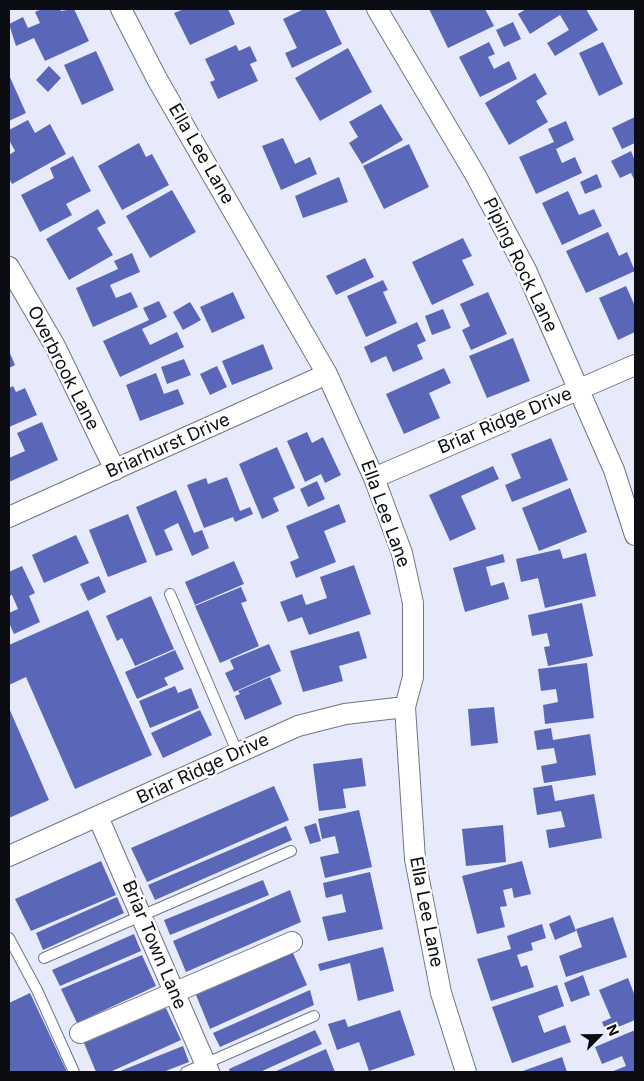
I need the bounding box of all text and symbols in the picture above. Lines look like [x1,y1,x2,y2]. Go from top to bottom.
street label: Ella Lee Lane [164,100,238,208]
street label: Piping Rock Lane [478,194,562,336]
street label: Overbrook Lane [22,302,104,434]
street label: Briar Ridge Drive [435,383,575,459]
street label: Briarhurst Drive [103,409,233,483]
street label: Ella Lee Lane [356,458,414,570]
street label: Briar Ridge Drive [133,729,273,809]
street label: Ella Lee Lane [405,855,447,969]
street label: Briar Town Lane [117,877,191,1013]
north arrow [574,1011,624,1061]
text: N [603,1022,623,1038]

